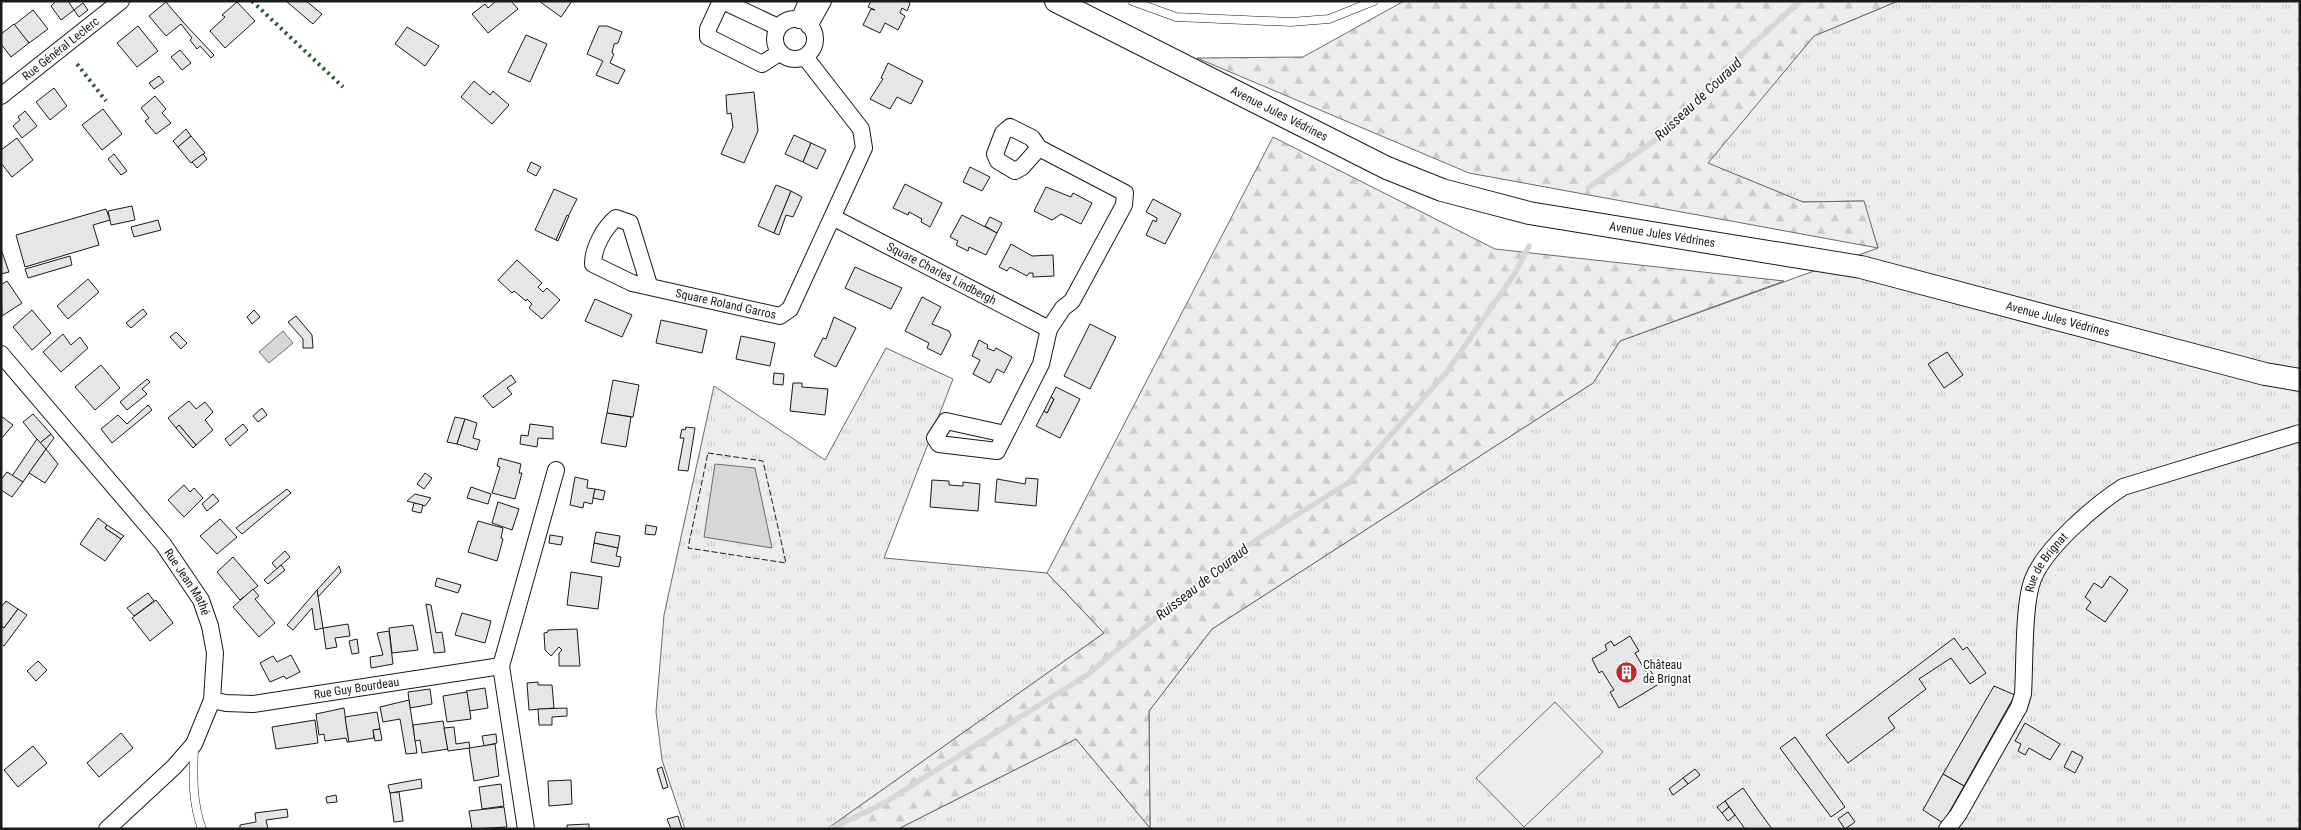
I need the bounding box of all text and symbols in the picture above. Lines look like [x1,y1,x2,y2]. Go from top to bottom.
street label: Rue Général Leclerc [19,14,102,83]
water label: Ruisseau de Couraud [1651,54,1745,143]
street label: Avenue Jules Védrines [1228,83,1330,144]
street label: Avenue Jules Védrines [1608,219,1716,250]
street label: Square Charles Lindbergh [884,239,999,308]
street label: Square Roland Garros [674,286,778,322]
street label: Avenue Jules Védrines [2004,299,2111,340]
street label: Rue de Brignat [2022,530,2071,594]
water label: Ruisseau de Couraud [1153,541,1252,623]
street label: Rue Jean Mathé [161,546,213,617]
place label: Château de Brignat [1643,658,1692,686]
building icon: Château de Brignat [1615,660,1639,684]
street label: Rue Guy Bourdeau [313,675,400,702]

